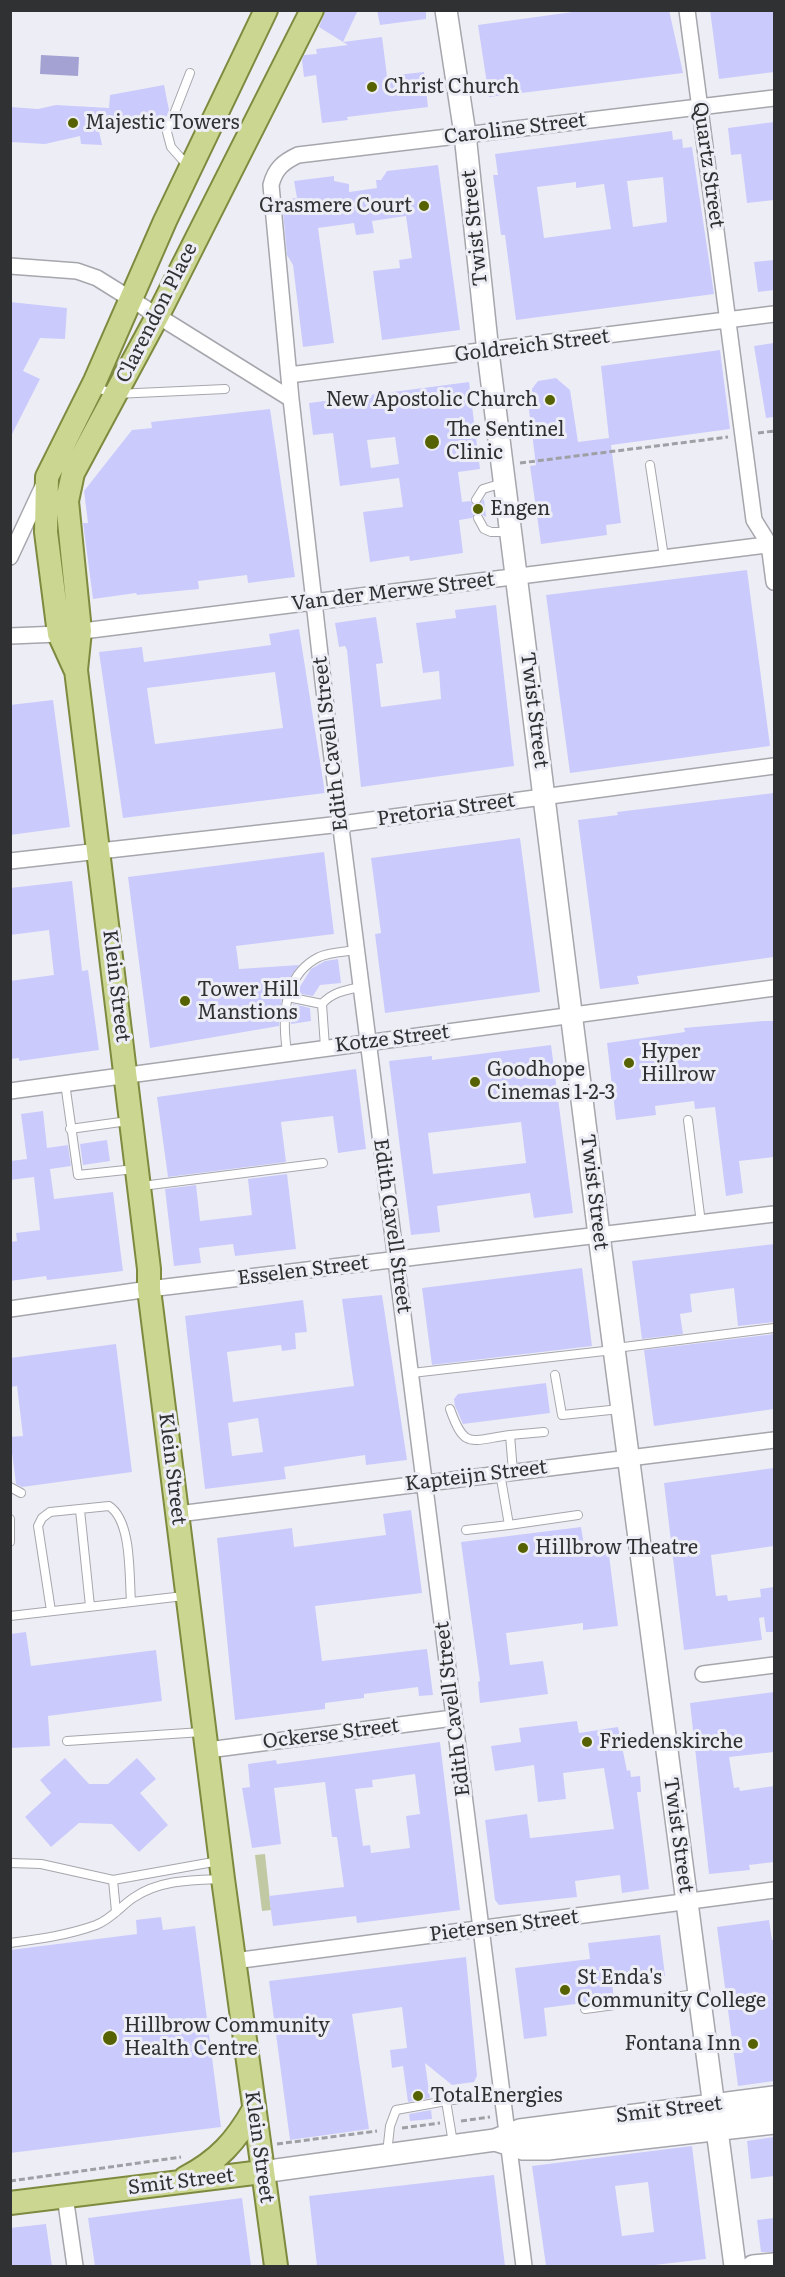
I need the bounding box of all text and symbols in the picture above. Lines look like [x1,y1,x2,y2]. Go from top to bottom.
place label: Christ Church [384,75,519,99]
marker: Christ Church [365,80,379,94]
street label: Quartz Street [687,100,729,230]
street label: Caroline Street [443,108,587,150]
place label: Majestic Towers [85,111,239,135]
marker: Majestic Towers [66,116,80,130]
street label: Twist Street [457,169,493,287]
place label: Grasmere Court [259,194,412,218]
marker: Grasmere Court [417,199,431,213]
street label: Clarendon Place [111,239,203,387]
street label: Goldreich Street [453,325,611,367]
place label: New Apostolic Church [326,388,538,412]
marker: New Apostolic Church [543,393,557,407]
place label: The Sentinel Clinic [446,418,564,465]
marker: The Sentinel Clinic [423,433,441,451]
place label: Engen [490,497,550,521]
marker: Engen [471,502,485,516]
street label: Van der Merwe Street [290,568,496,616]
street label: Twist Street [515,651,553,769]
street label: Edith Cavell Street [308,655,354,833]
street label: Pretoria Street [376,788,516,832]
street label: Klein Street [97,928,135,1044]
place label: Tower Hill Manstions [197,978,299,1025]
marker: Tower Hill Manstions [178,994,192,1008]
street label: Kotze Street [333,1020,451,1058]
place label: Hyper Hillrow [641,1040,716,1087]
marker: Hyper Hillrow [622,1056,636,1070]
place label: Goodhope Cinemas 1-2-3 [487,1058,615,1105]
marker: Goodhope Cinemas 1-2-3 [468,1075,482,1089]
street label: Twist Street [575,1133,613,1251]
street label: Edith Cavell Street [368,1137,416,1315]
street label: Esselen Street [236,1251,370,1291]
street label: Klein Street [153,1411,191,1527]
street label: Kapteijn Street [404,1455,548,1497]
place label: Hillbrow Theatre [535,1536,698,1560]
marker: Hillbrow Theatre [516,1541,530,1555]
street label: Edith Cavell Street [430,1620,476,1798]
street label: Ockerse Street [261,1714,401,1754]
place label: Friedenskirche [599,1730,743,1754]
marker: Friedenskirche [580,1735,594,1749]
street label: Twist Street [658,1776,698,1894]
street label: Pietersen Street [428,1905,580,1947]
place label: St Enda's Community College [577,1966,766,2013]
marker: St Enda's Community College [558,1983,572,1997]
place label: Hillbrow Community Health Centre [124,2014,330,2061]
marker: Hillbrow Community Health Centre [101,2029,119,2047]
place label: Fontana Inn [624,2032,741,2056]
marker: Fontana Inn [746,2037,760,2051]
place label: TotalEnergies [430,2084,563,2108]
street label: Klein Street [239,2089,279,2205]
marker: TotalEnergies [411,2089,425,2103]
street label: Smit Street [615,2092,723,2128]
street label: Smit Street [127,2164,235,2200]

